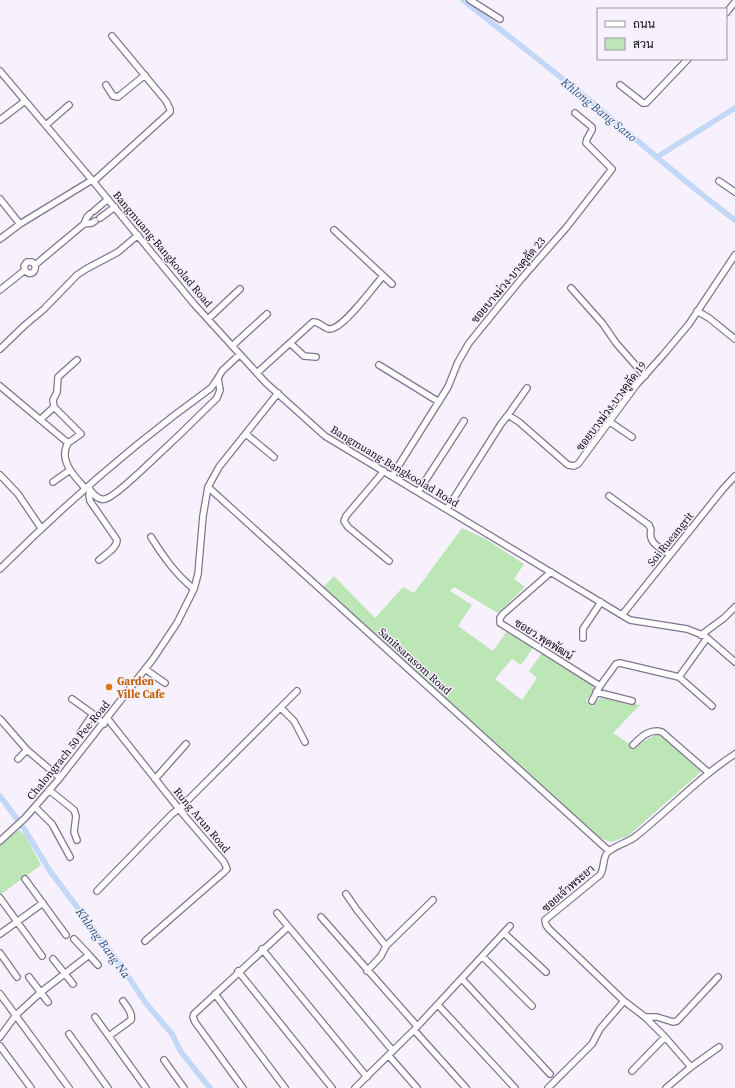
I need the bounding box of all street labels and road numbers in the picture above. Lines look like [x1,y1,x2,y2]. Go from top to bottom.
street label: Bangmuang-Bangkoolad Road [109,188,216,311]
street label: ซอยบางม่วง-บางคูลัด 23 [468,234,549,327]
street label: ซอยบางม่วง-บางคูลัด 19 [573,359,650,454]
street label: Bangmuang-Bangkoolad Road [328,422,462,511]
street label: Soi Rueangrit [644,509,697,570]
street label: ซอยว.พุดพัฒน์ [511,614,577,664]
street label: Sanitsarasom Road [375,625,455,699]
street label: Chalongrach 50 Pee Road [24,697,114,803]
street label: Rung Arun Road [170,785,234,857]
street label: ซอยเจ้าพระยา [539,861,598,915]

